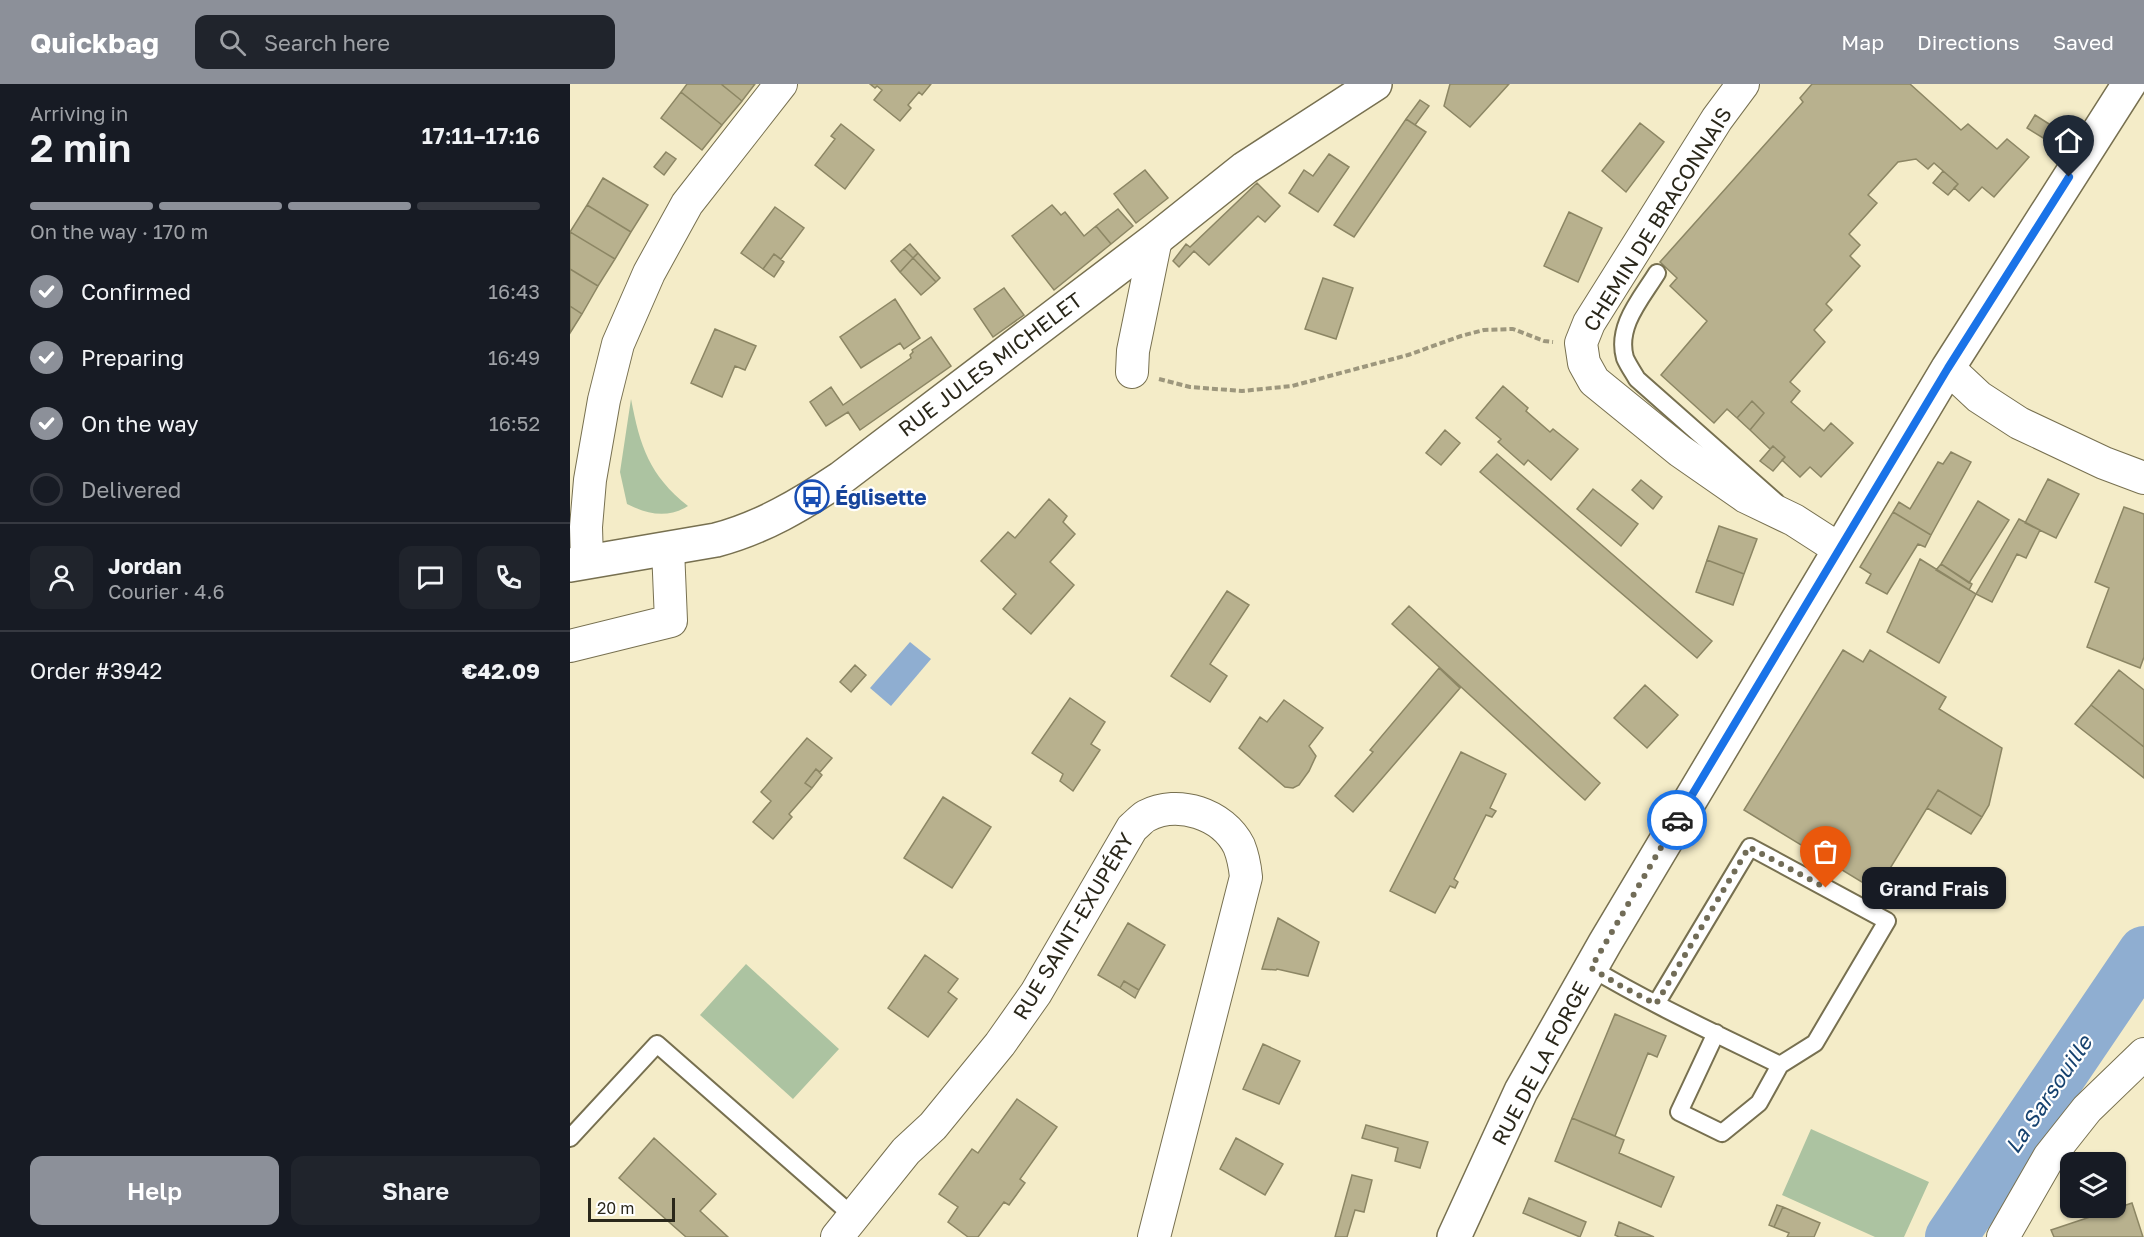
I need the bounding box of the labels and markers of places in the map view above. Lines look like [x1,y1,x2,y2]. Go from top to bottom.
pin [2043,115,2094,177]
bus stop icon: Églisette [794,479,830,515]
place label: Églisette [835,484,927,510]
pin [1800,826,1851,888]
callout: Grand Frais [1862,867,2006,909]

